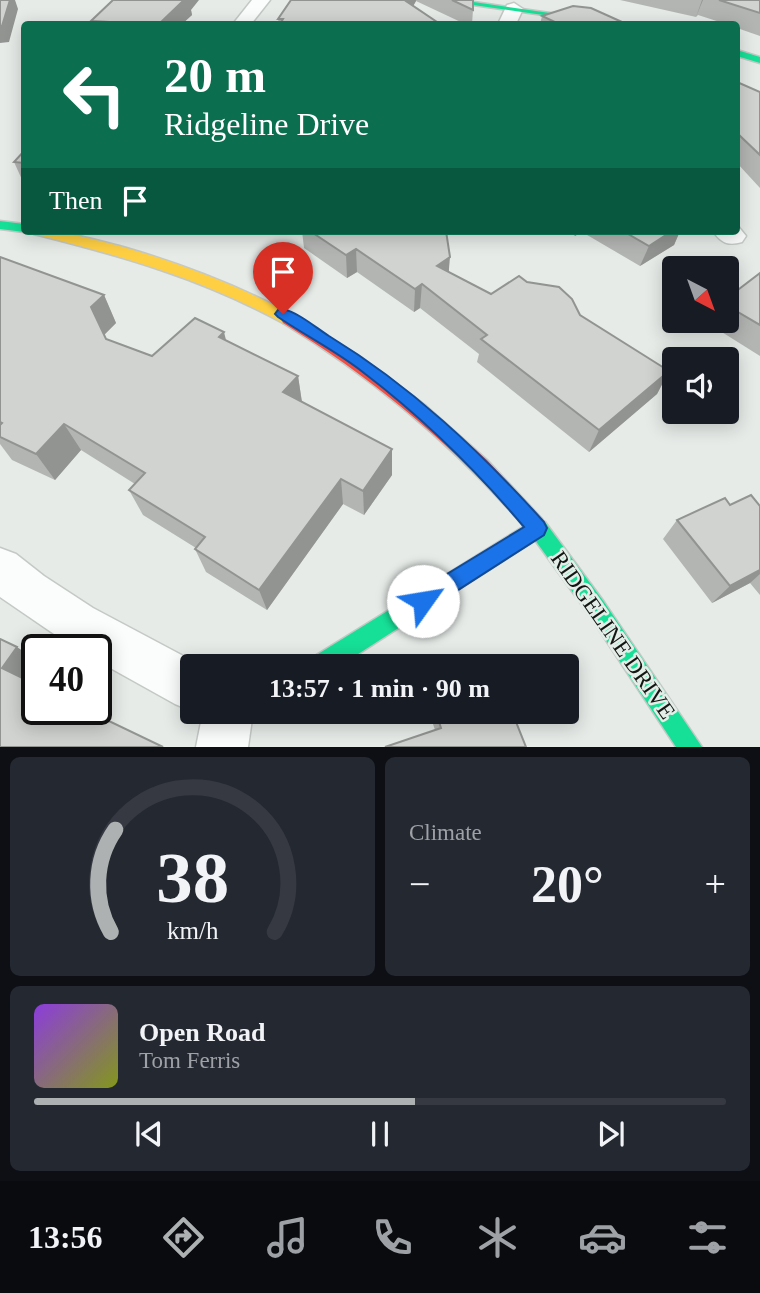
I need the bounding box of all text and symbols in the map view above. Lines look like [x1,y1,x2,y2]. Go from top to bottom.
text: 20 m [164,48,266,103]
icon: left [49,49,140,140]
text: Ridgeline Drive [164,106,369,142]
icon: arrive [116,182,154,220]
text: Then [49,186,102,215]
pin [253,242,313,314]
icon: arrive [264,253,302,291]
north arrow [662,256,738,332]
map controls [662,256,739,424]
button: sound [662,347,739,424]
street label: RIDGELINE DRIVE [546,546,680,724]
position arrow [386,564,460,638]
speed limit sign: 40 [21,634,112,725]
text: 13:57 · 1 min · 90 m [269,674,490,703]
text: Climate [409,820,482,845]
text: 38 [156,838,229,919]
text: 20° [531,856,604,913]
text: − [409,863,430,905]
text: + [705,863,726,905]
text: km/h [167,917,219,944]
text: Open Road [139,1018,265,1047]
text: Tom Ferris [139,1048,240,1073]
icon: previous [130,1115,168,1153]
icon: pause [361,1115,399,1153]
icon: next [592,1115,630,1153]
icon: directions [159,1213,208,1262]
icon: music [263,1213,312,1262]
icon: phone [368,1213,417,1262]
icon: climate [473,1213,522,1262]
icon: car [578,1213,627,1262]
icon: filters [683,1213,732,1262]
text: 13:56 [28,1219,103,1255]

